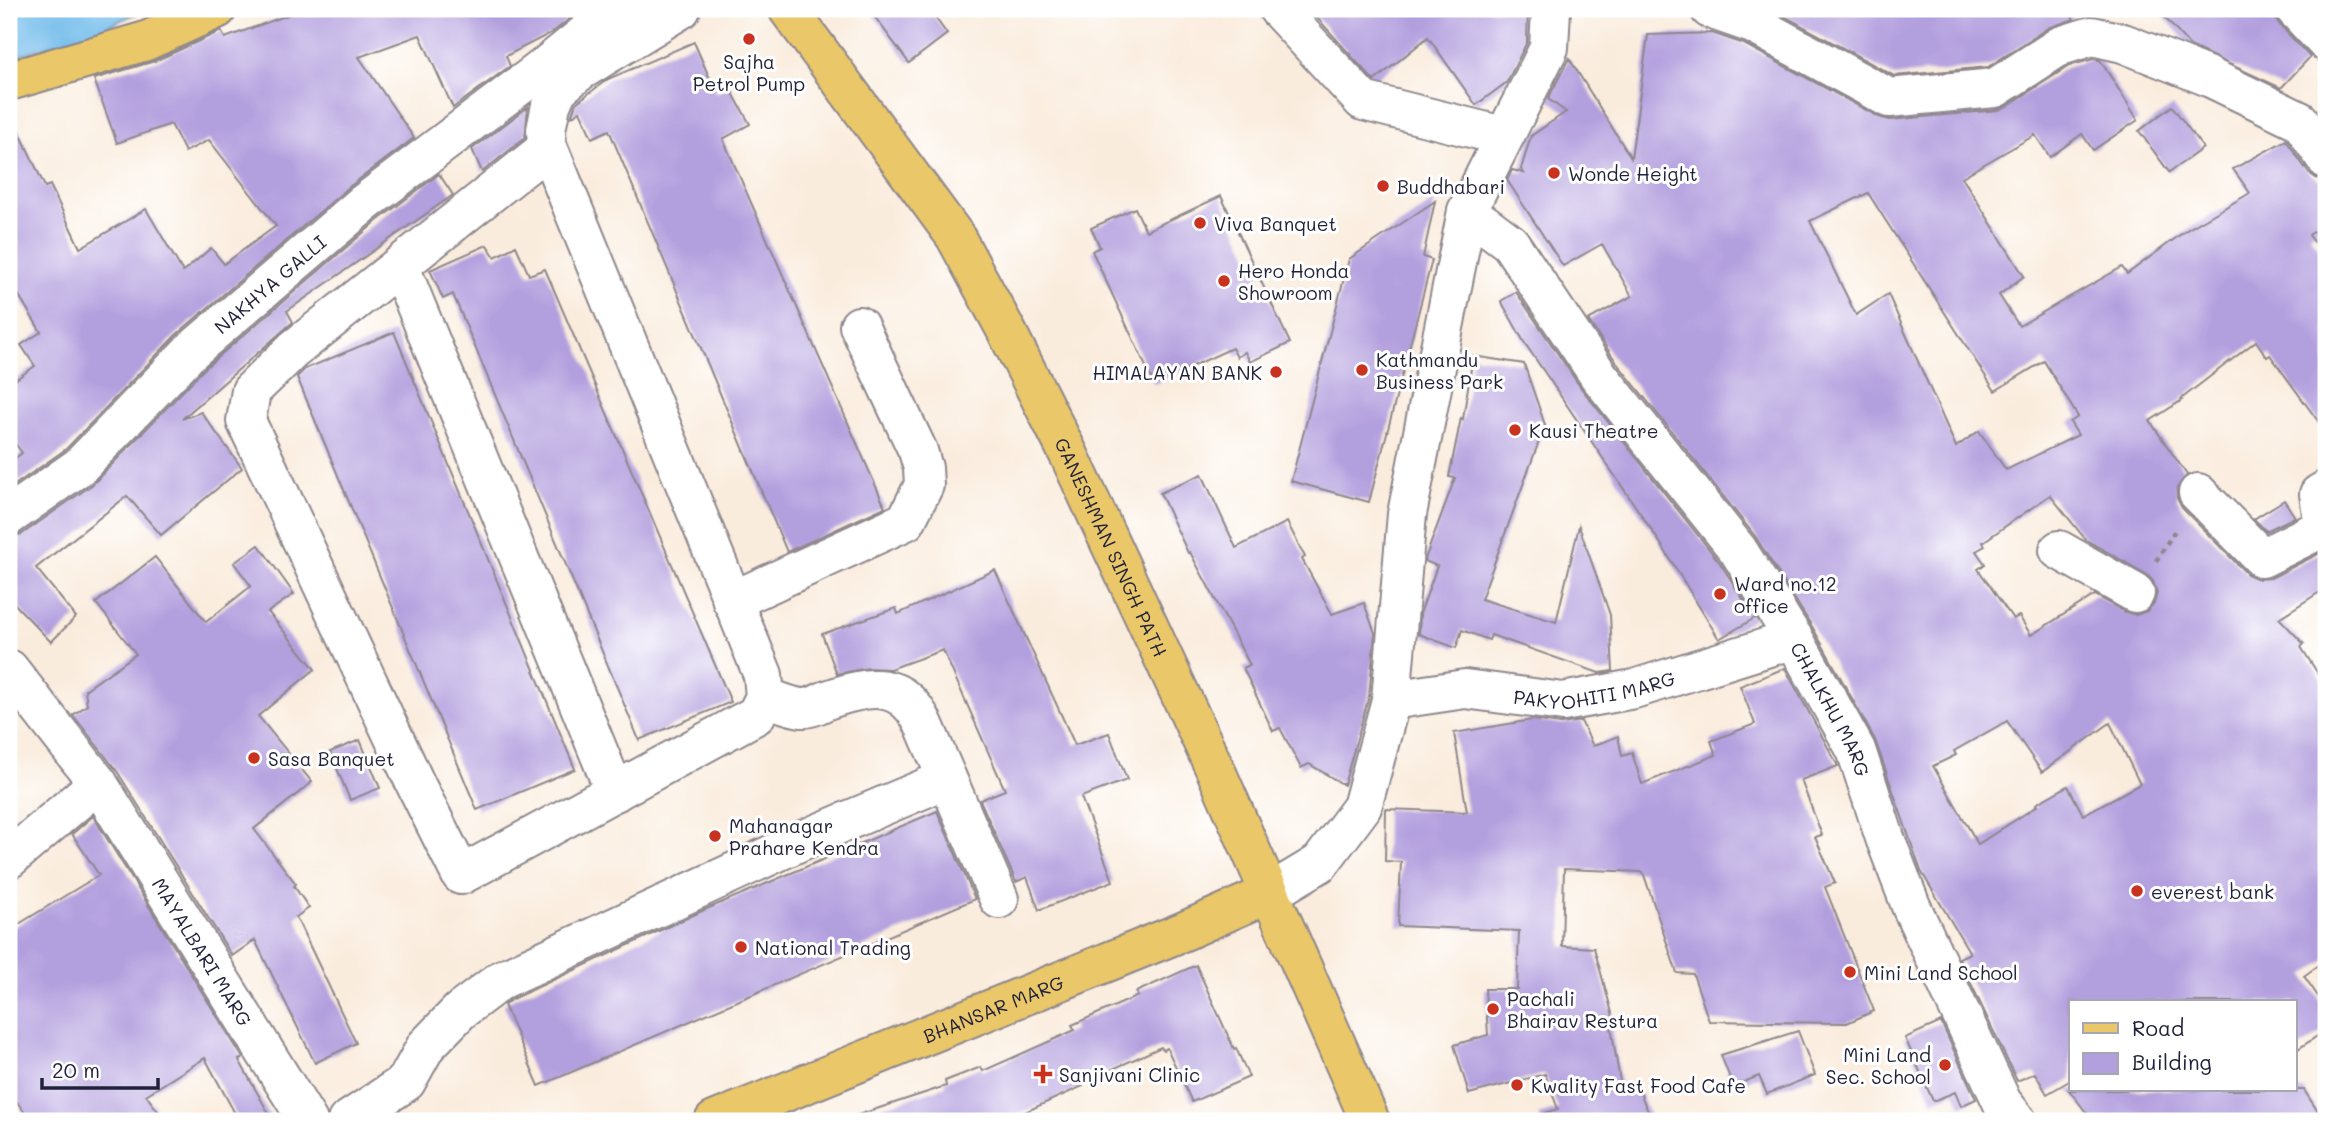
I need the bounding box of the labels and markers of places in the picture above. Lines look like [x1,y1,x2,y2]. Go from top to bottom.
marker: Sajha Petrol Pump [741,31,757,47]
place label: Sajha Petrol Pump [693,49,805,96]
place label: Wonde Height [1568,161,1698,186]
marker: Wonde Height [1546,165,1562,181]
place label: Buddhabari [1397,174,1505,199]
marker: Buddhabari [1375,178,1391,194]
place label: Viva Banquet [1214,211,1337,236]
marker: Viva Banquet [1192,215,1208,231]
place label: Hero Honda Showroom [1238,258,1349,305]
marker: Hero Honda Showroom [1216,273,1232,289]
place label: Kathmandu Business Park [1376,347,1503,394]
place label: HIMALAYAN BANK [1093,360,1262,385]
marker: Kathmandu Business Park [1354,362,1370,378]
marker: HIMALAYAN BANK [1268,364,1284,380]
place label: Kausi Theatre [1529,418,1658,443]
marker: Kausi Theatre [1507,422,1523,438]
place label: Ward no.12 office [1734,571,1837,618]
marker: Ward no.12 office [1712,586,1728,602]
place label: Sasa Banquet [268,746,395,771]
marker: Sasa Banquet [246,750,262,766]
place label: Mahanagar Prahare Kendra [729,813,879,860]
marker: Mahanagar Prahare Kendra [707,828,723,844]
place label: everest bank [2151,879,2274,904]
marker: everest bank [2129,883,2145,899]
place label: National Trading [755,935,911,960]
marker: National Trading [733,939,749,955]
place label: Mini Land School [1864,960,2018,985]
marker: Mini Land School [1842,964,1858,980]
place label: Pachali Bhairav Restura [1507,986,1658,1033]
marker: Pachali Bhairav Restura [1485,1001,1501,1017]
place label: Mini Land Sec. School [1826,1042,1931,1089]
marker: Mini Land Sec. School [1937,1057,1953,1073]
place label: Sanjivani Clinic [1059,1062,1200,1087]
marker: Sanjivani Clinic [1033,1064,1053,1084]
place label: Kwality Fast Food Cafe [1531,1073,1746,1098]
marker: Kwality Fast Food Cafe [1509,1077,1525,1093]

